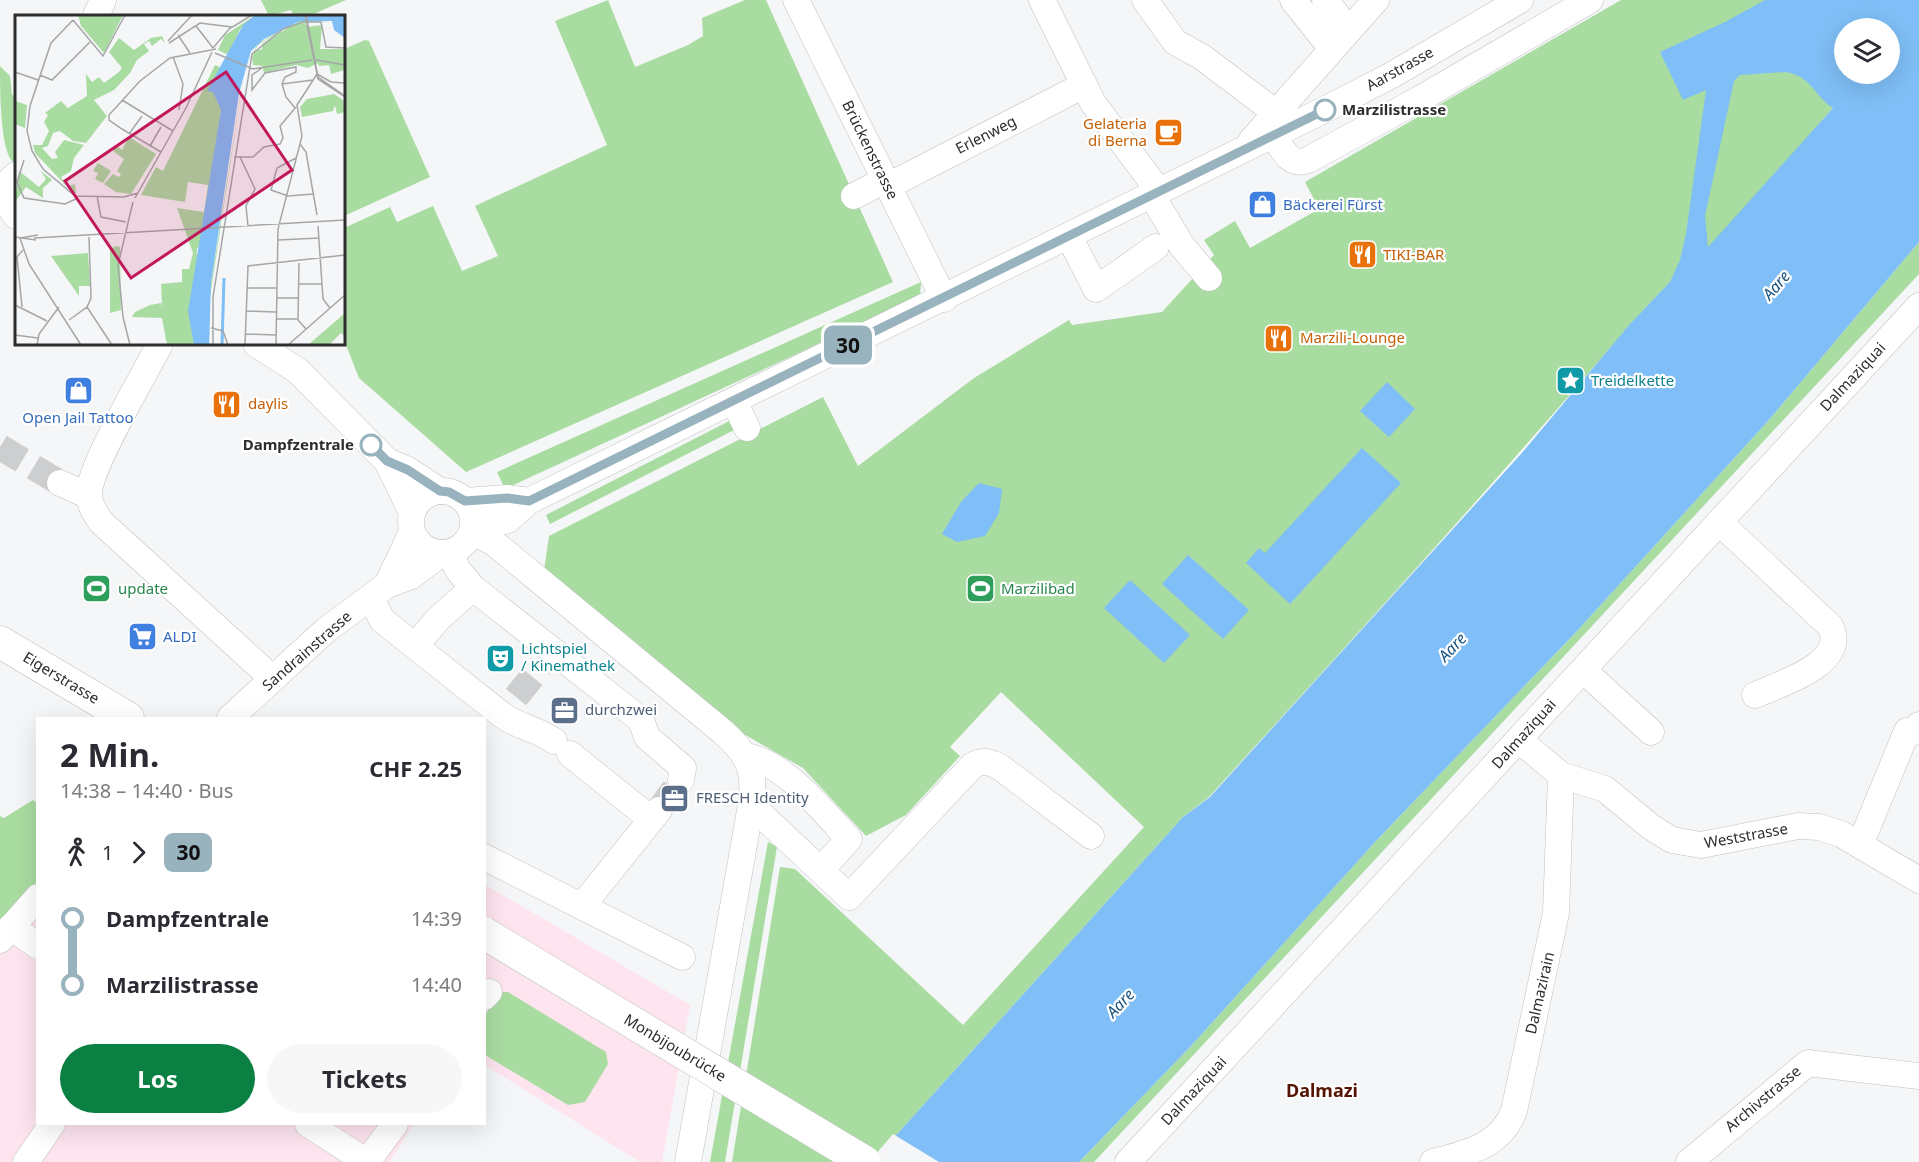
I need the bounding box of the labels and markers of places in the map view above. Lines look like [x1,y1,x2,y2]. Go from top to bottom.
marker: Marzilistrasse [1314,99,1336,121]
place label: Marzilistrasse [1342,99,1446,119]
place label: Gelateria di Berna [1083,113,1147,150]
cafe icon: Gelateria di Berna [1152,117,1184,149]
shop icon: Bäckerei Fürst [1246,189,1278,221]
place label: Bäckerei Fürst [1283,194,1383,214]
restaurant icon: TIKI-BAR [1346,239,1378,271]
place label: TIKI-BAR [1383,244,1445,264]
restaurant icon: Marzili-Lounge [1263,322,1295,354]
place label: Marzili-Lounge [1300,327,1405,347]
place icon: Treidelkette [1554,365,1586,397]
place label: Treidelkette [1591,370,1674,390]
shop icon: Open Jail Tattoo [62,375,94,407]
restaurant icon: daylis [211,388,243,420]
place label: daylis [248,393,288,413]
place label: Open Jail Tattoo [22,407,134,427]
place label: Dampfzentrale [243,434,354,454]
marker: Dampfzentrale [360,434,382,456]
sports icon: update [81,573,113,605]
sports icon: Marzilibad [964,573,996,605]
place label: update [118,578,168,598]
place label: Marzilibad [1001,578,1075,598]
supermarket icon: ALDI [126,621,158,653]
place label: ALDI [163,626,196,646]
place label: Lichtspiel / Kinemathek [521,638,615,675]
theatre icon: Lichtspiel / Kinemathek [484,642,516,674]
office icon: durchzwei [548,694,580,726]
place label: durchzwei [585,699,657,719]
office icon: FRESCH Identity [659,782,691,814]
place label: FRESCH Identity [696,787,809,807]

